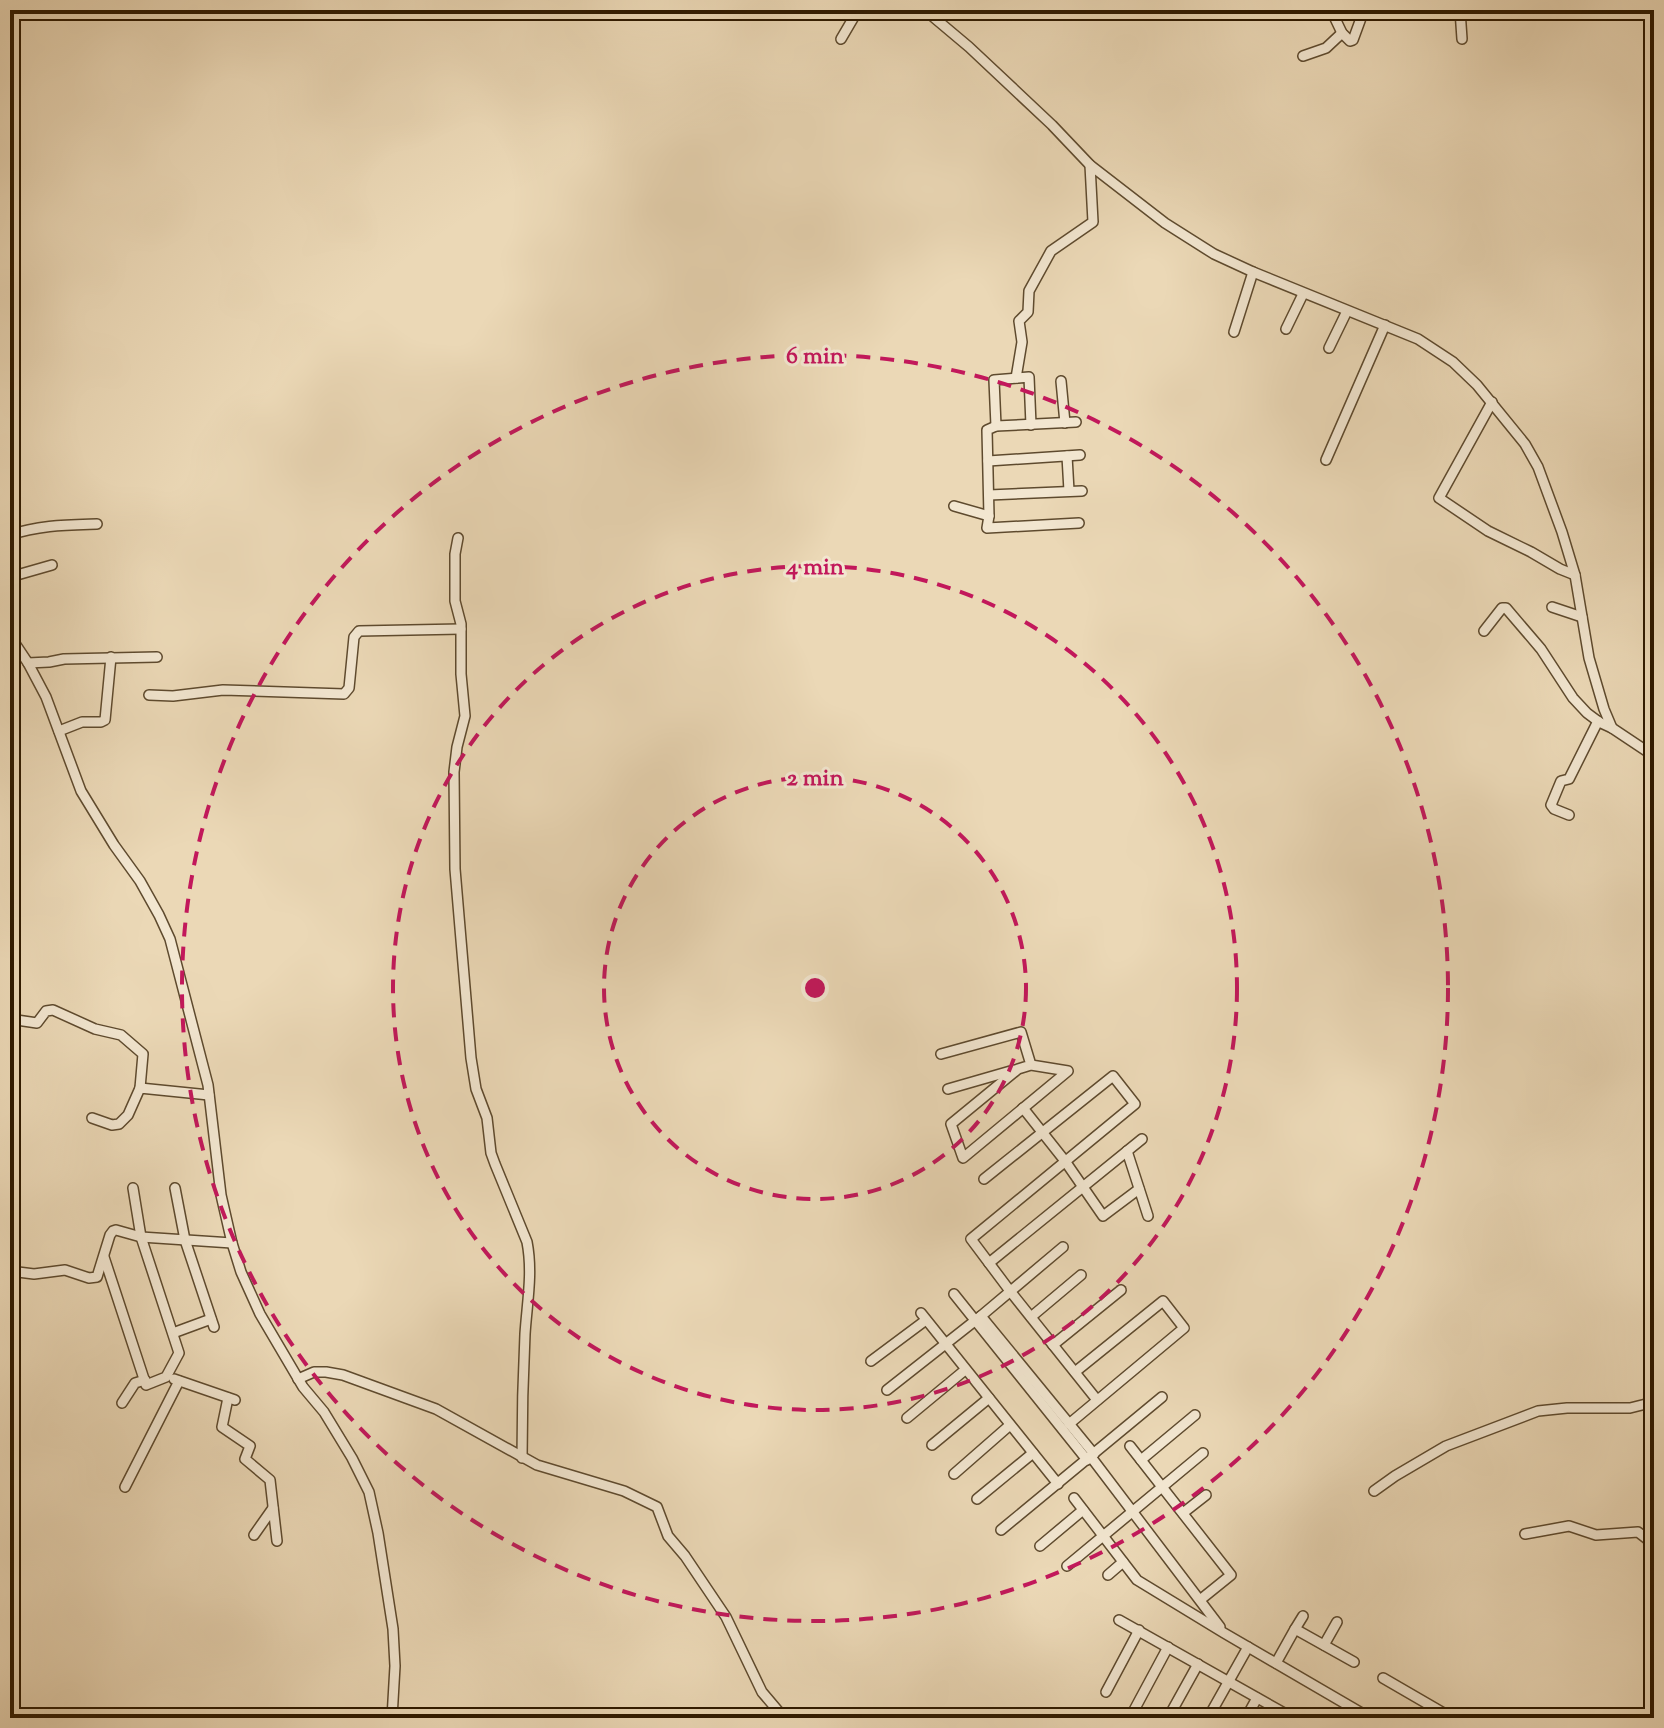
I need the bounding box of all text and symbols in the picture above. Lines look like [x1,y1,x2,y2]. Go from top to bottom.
text: 6 min [786,340,845,374]
text: 4 min [785,551,845,585]
text: 2 min [786,762,844,796]
centre of rings [801,974,829,1002]

